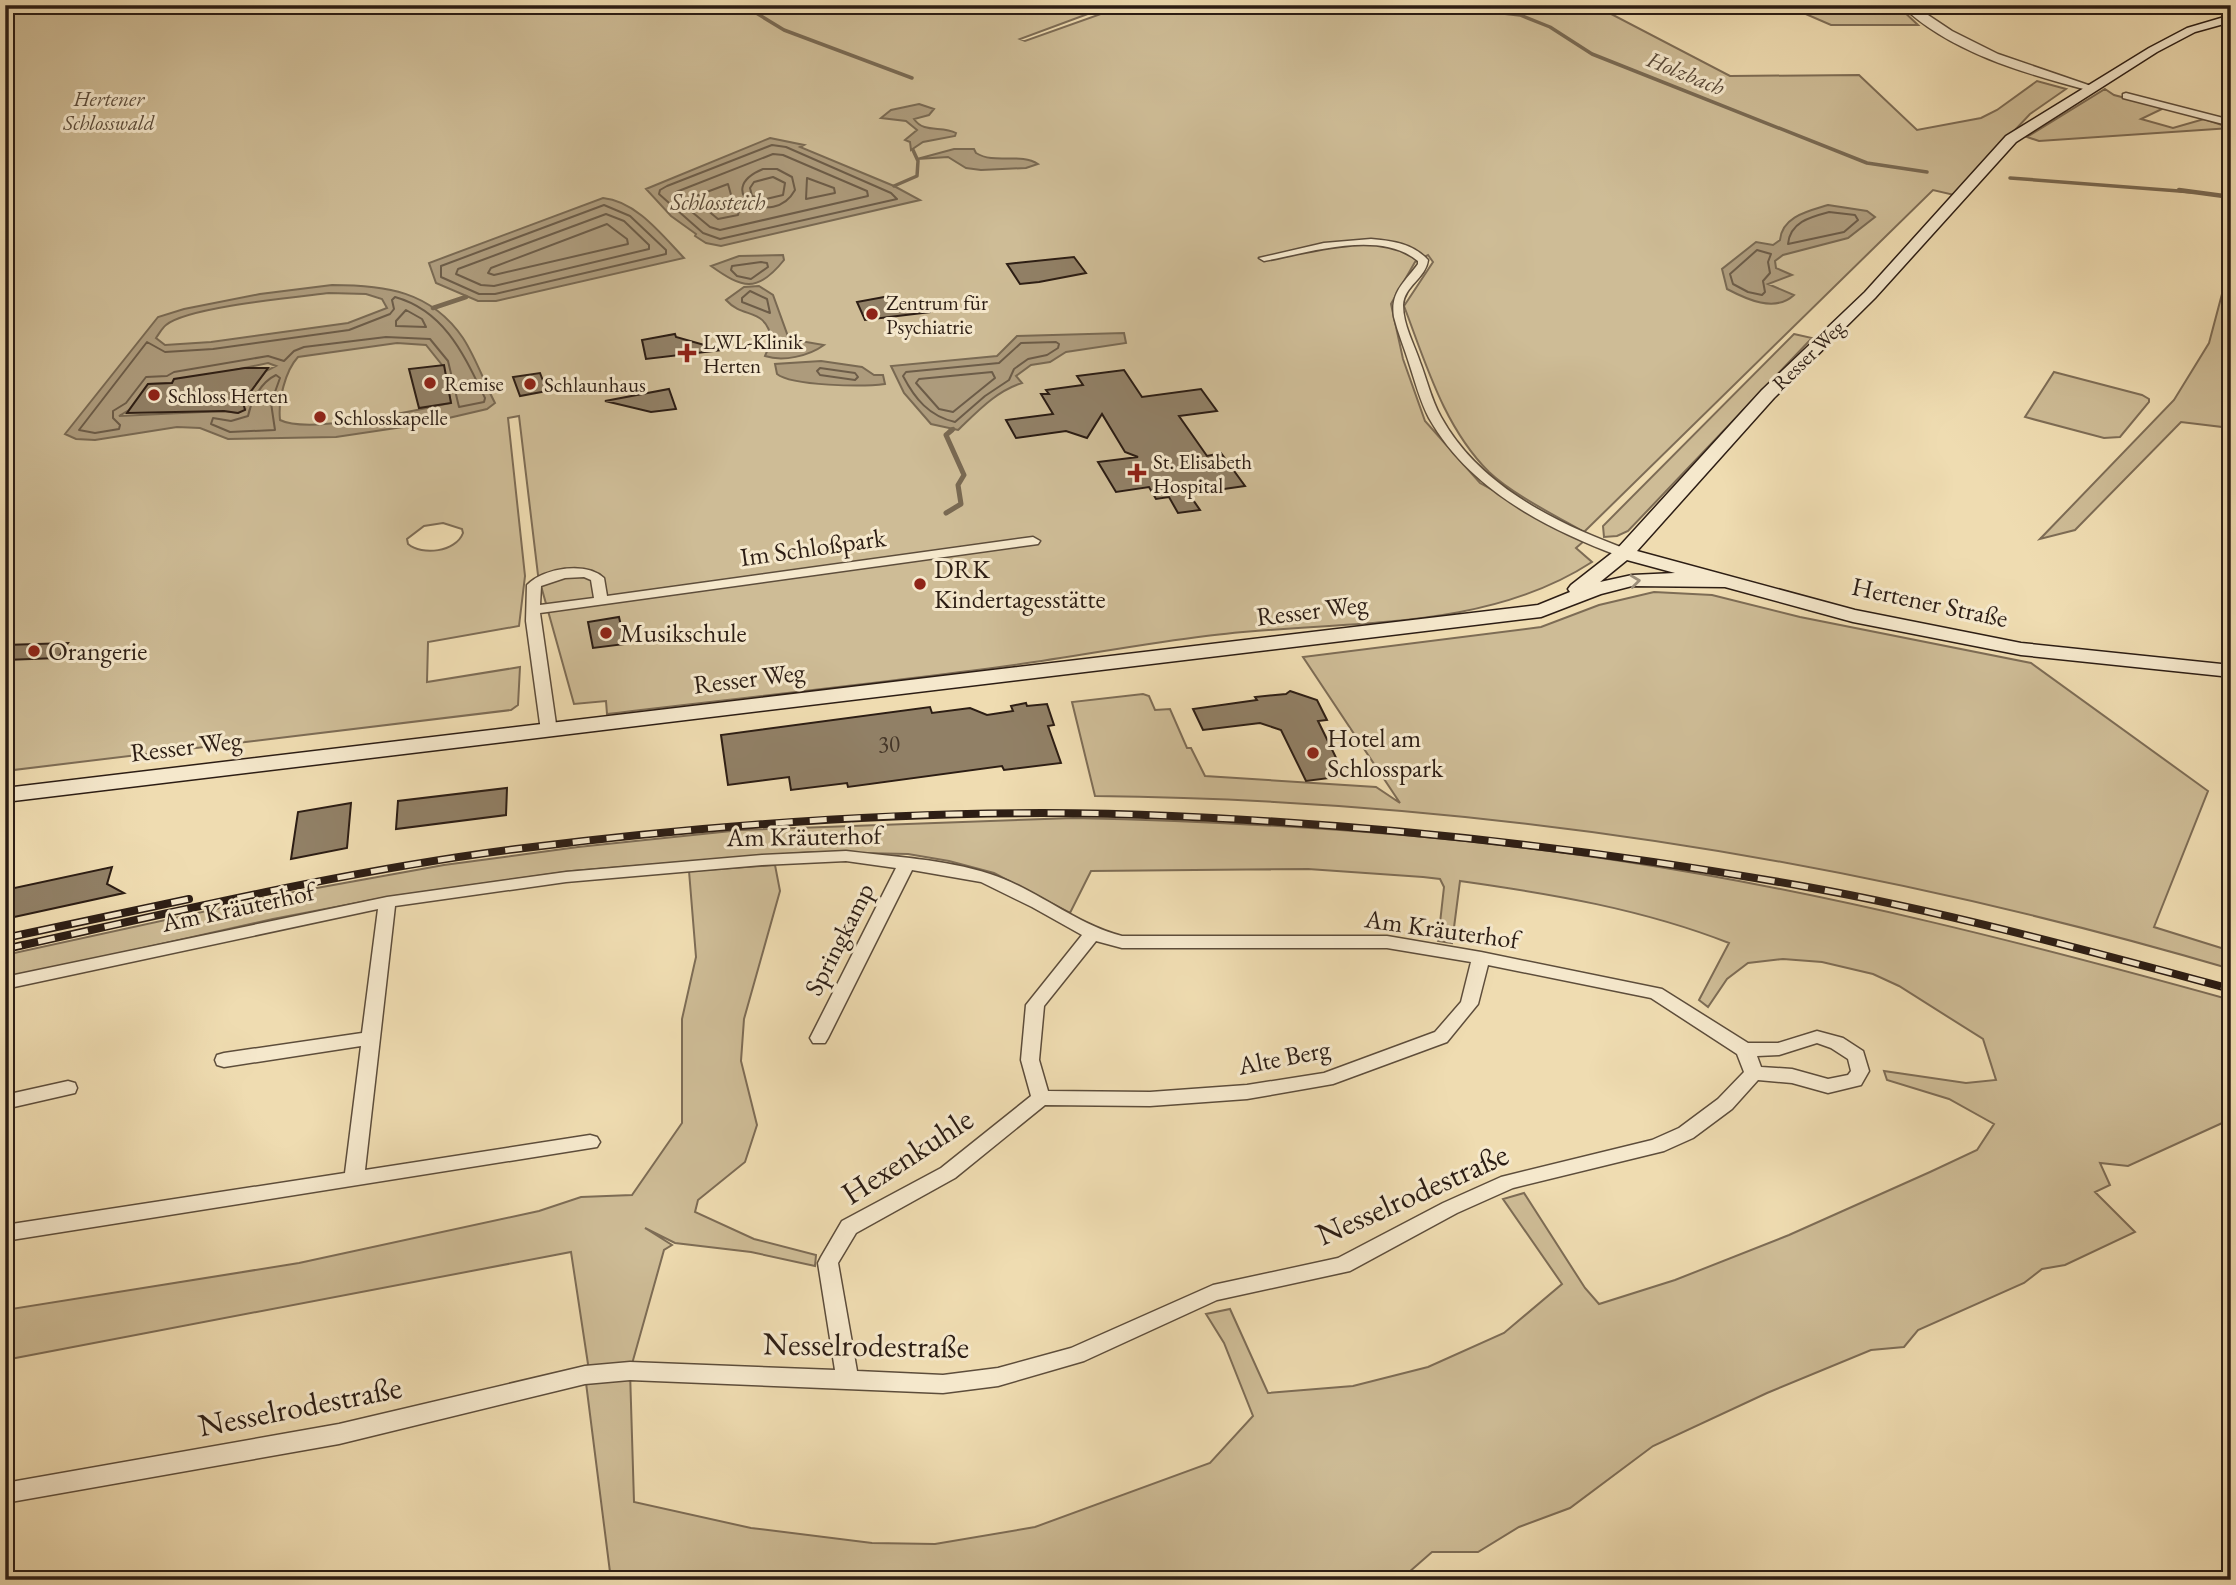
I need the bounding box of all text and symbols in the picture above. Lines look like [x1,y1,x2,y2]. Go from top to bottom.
water label: Holzbach [1642,44,1729,102]
park label: Hertener Schlosswald [62,85,155,136]
water label: Schlossteich [669,187,766,217]
place label: Zentrum für Psychiatrie [886,289,988,340]
marker: Zentrum für Psychiatrie [864,306,880,322]
street label: Resser Weg [1766,313,1851,396]
place label: LWL-Klinik Herten [703,328,804,379]
marker: LWL-Klinik Herten [677,343,697,363]
place label: Remise [444,370,504,397]
place label: Schlaunhaus [544,371,646,398]
marker: Remise [422,375,438,391]
marker: Schlaunhaus [522,376,538,392]
place label: Schloss Herten [168,382,288,409]
marker: Schloss Herten [146,387,162,403]
place label: Schlosskapelle [334,404,448,431]
marker: Schlosskapelle [312,409,328,425]
place label: St. Elisabeth Hospital [1153,448,1252,499]
marker: St. Elisabeth Hospital [1127,463,1147,483]
street label: Im Schloßpark [738,520,889,574]
place label: DRK Kindertagesstätte [934,552,1106,616]
street label: Hertener Straße [1849,569,2011,635]
one-way arrow [1629,573,1641,588]
marker: DRK Kindertagesstätte [912,576,928,592]
street label: Resser Weg [1254,586,1370,634]
place label: Musikschule [620,616,747,650]
marker: Musikschule [598,625,614,641]
place label: Orangerie [48,634,147,668]
marker: Orangerie [26,643,42,659]
street label: Resser Weg [691,654,807,702]
place label: Hotel am Schlosspark [1327,721,1444,785]
street label: Resser Weg [128,722,244,770]
house number: 30 [878,729,900,759]
marker: Hotel am Schlosspark [1305,745,1321,761]
street label: Am Kräuterhof [725,818,885,854]
street label: Am Kräuterhof [157,874,320,940]
street label: Springkamp [796,877,882,1001]
street label: Am Kräuterhof [1362,901,1524,957]
street label: Alte Berg [1234,1031,1334,1083]
street label: Hexenkuhle [833,1098,981,1214]
street label: Nesselrodestraße [1309,1133,1515,1255]
street label: Nesselrodestraße [762,1322,970,1368]
street label: Nesselrodestraße [195,1366,405,1446]

